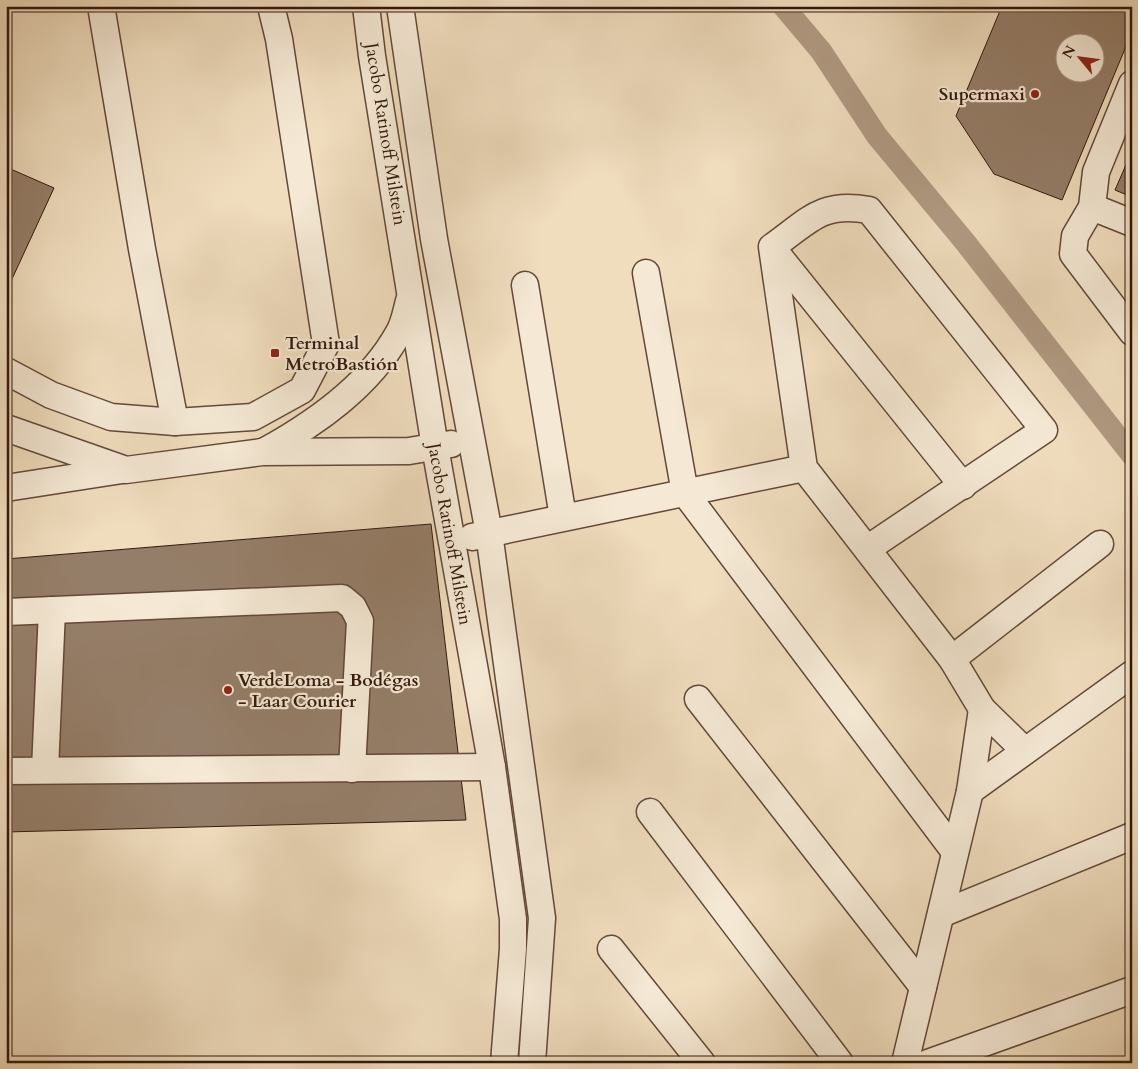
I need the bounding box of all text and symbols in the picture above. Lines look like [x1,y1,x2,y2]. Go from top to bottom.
north arrow [1056,32,1106,82]
street label: Jacobo Ratinoff Milstein [358,38,412,228]
text: N [1058,42,1080,62]
place label: Supermaxi [939,82,1025,107]
marker: Supermaxi [1029,88,1041,100]
place label: Terminal MetroBastión [285,331,399,377]
marker: Terminal MetroBastión [269,347,281,359]
street label: Jacobo Ratinoff Milstein [421,438,478,628]
place label: VerdeLoma - Bodégas - Laar Courier [238,668,418,714]
marker: VerdeLoma - Bodégas - Laar Courier [222,684,234,696]

